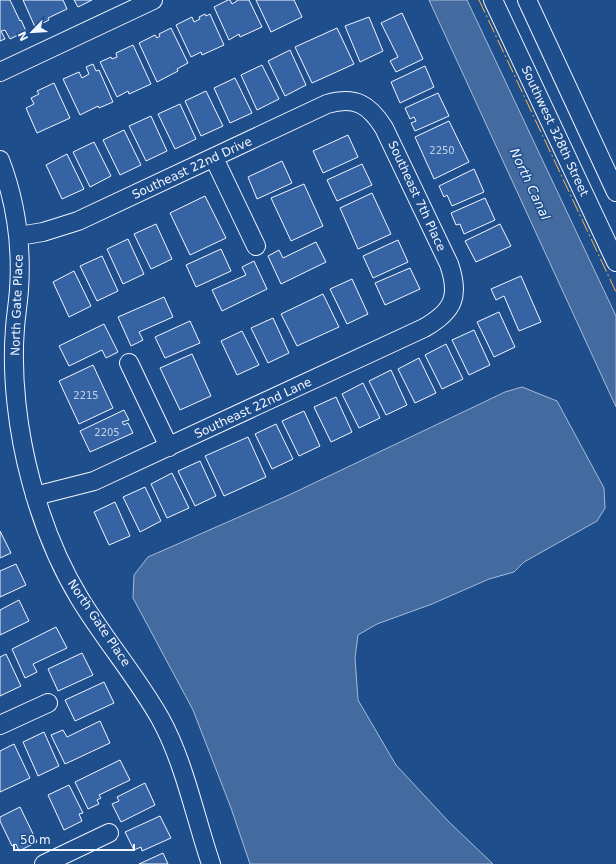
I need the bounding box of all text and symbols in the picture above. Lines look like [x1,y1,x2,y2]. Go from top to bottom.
north arrow [12,12,52,52]
text: N [16,29,31,43]
street label: Southwest 328th Street [519,64,592,199]
street label: Southeast 22nd Drive [130,134,254,202]
street label: Southeast 7th Place [385,139,449,253]
house number: 2250 [429,145,455,156]
water label: North Canal [507,146,553,223]
street label: North Gate Place [8,254,26,356]
street label: Southeast 22nd Lane [192,375,314,441]
house number: 2215 [73,390,99,401]
house number: 2205 [94,427,120,438]
street label: North Gate Place [65,577,133,669]
scale bar [14,826,134,852]
text: 50 m [20,833,51,847]

